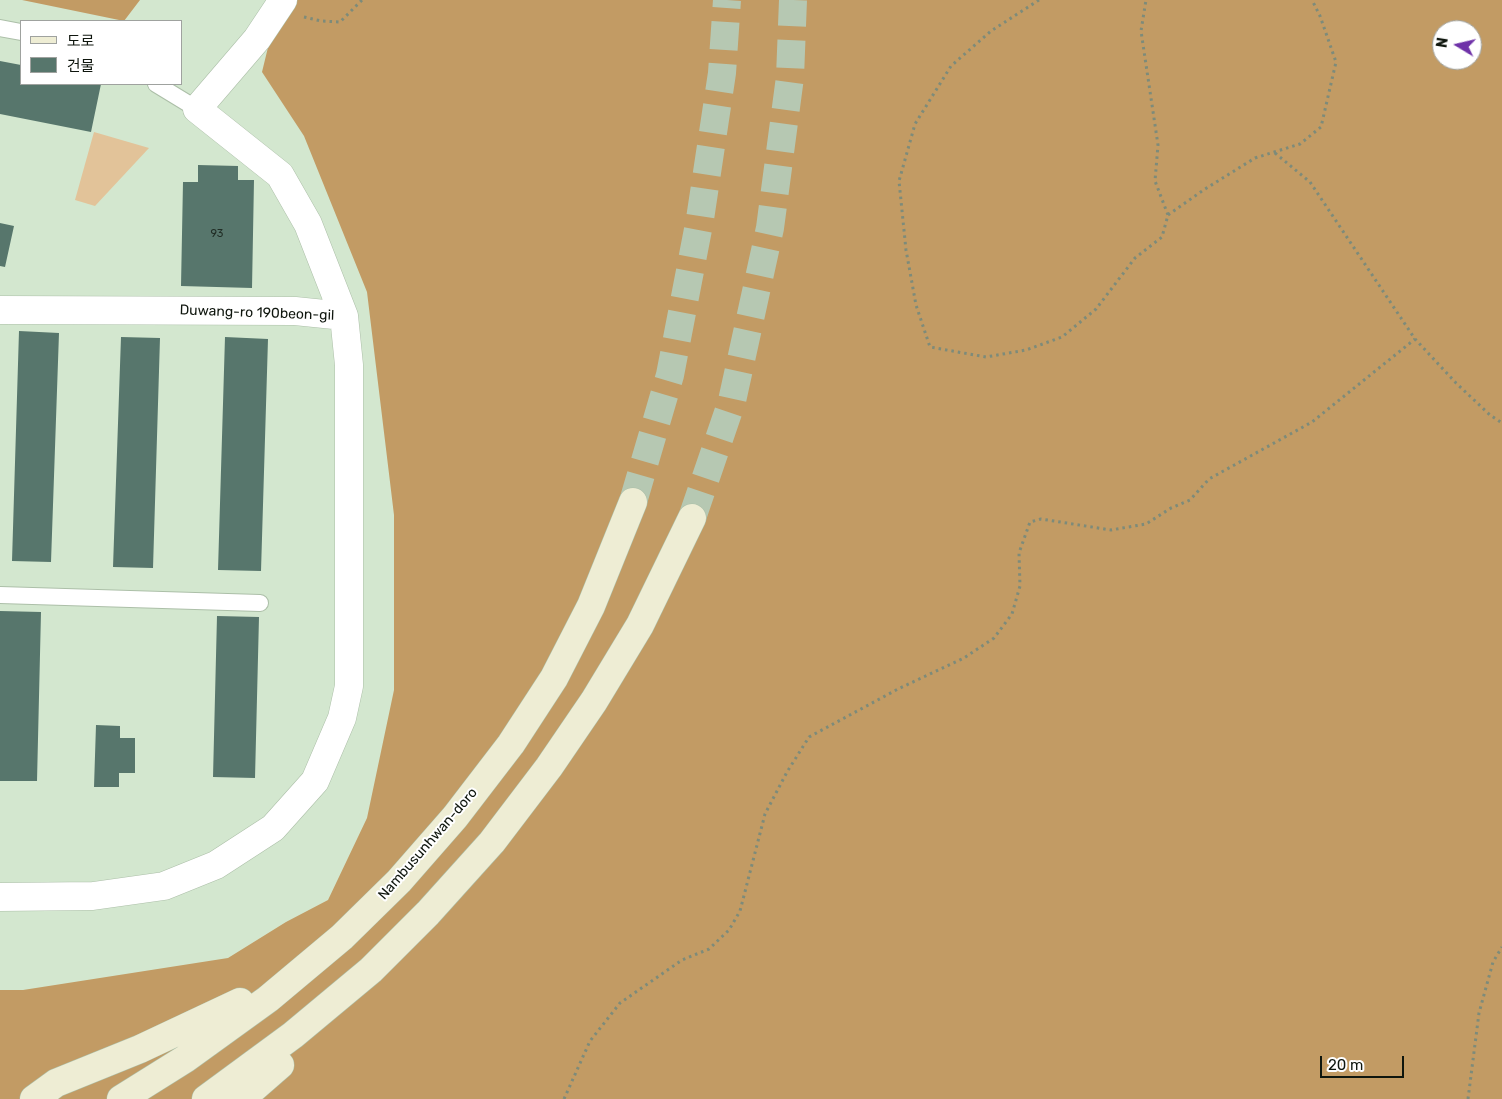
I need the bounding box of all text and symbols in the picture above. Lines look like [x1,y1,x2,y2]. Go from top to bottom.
legend [20,20,182,85]
north arrow [1432,20,1482,70]
text: 도로 [67,32,95,50]
text: N [1433,36,1452,49]
text: 건물 [67,57,95,75]
house number: 93 [211,227,223,241]
street label: Duwang-ro 190beon-gil [179,302,335,324]
street label: Nambusunhwan-doro [375,785,481,903]
scale bar [1322,1046,1406,1078]
text: 20 m [1328,1056,1363,1074]

